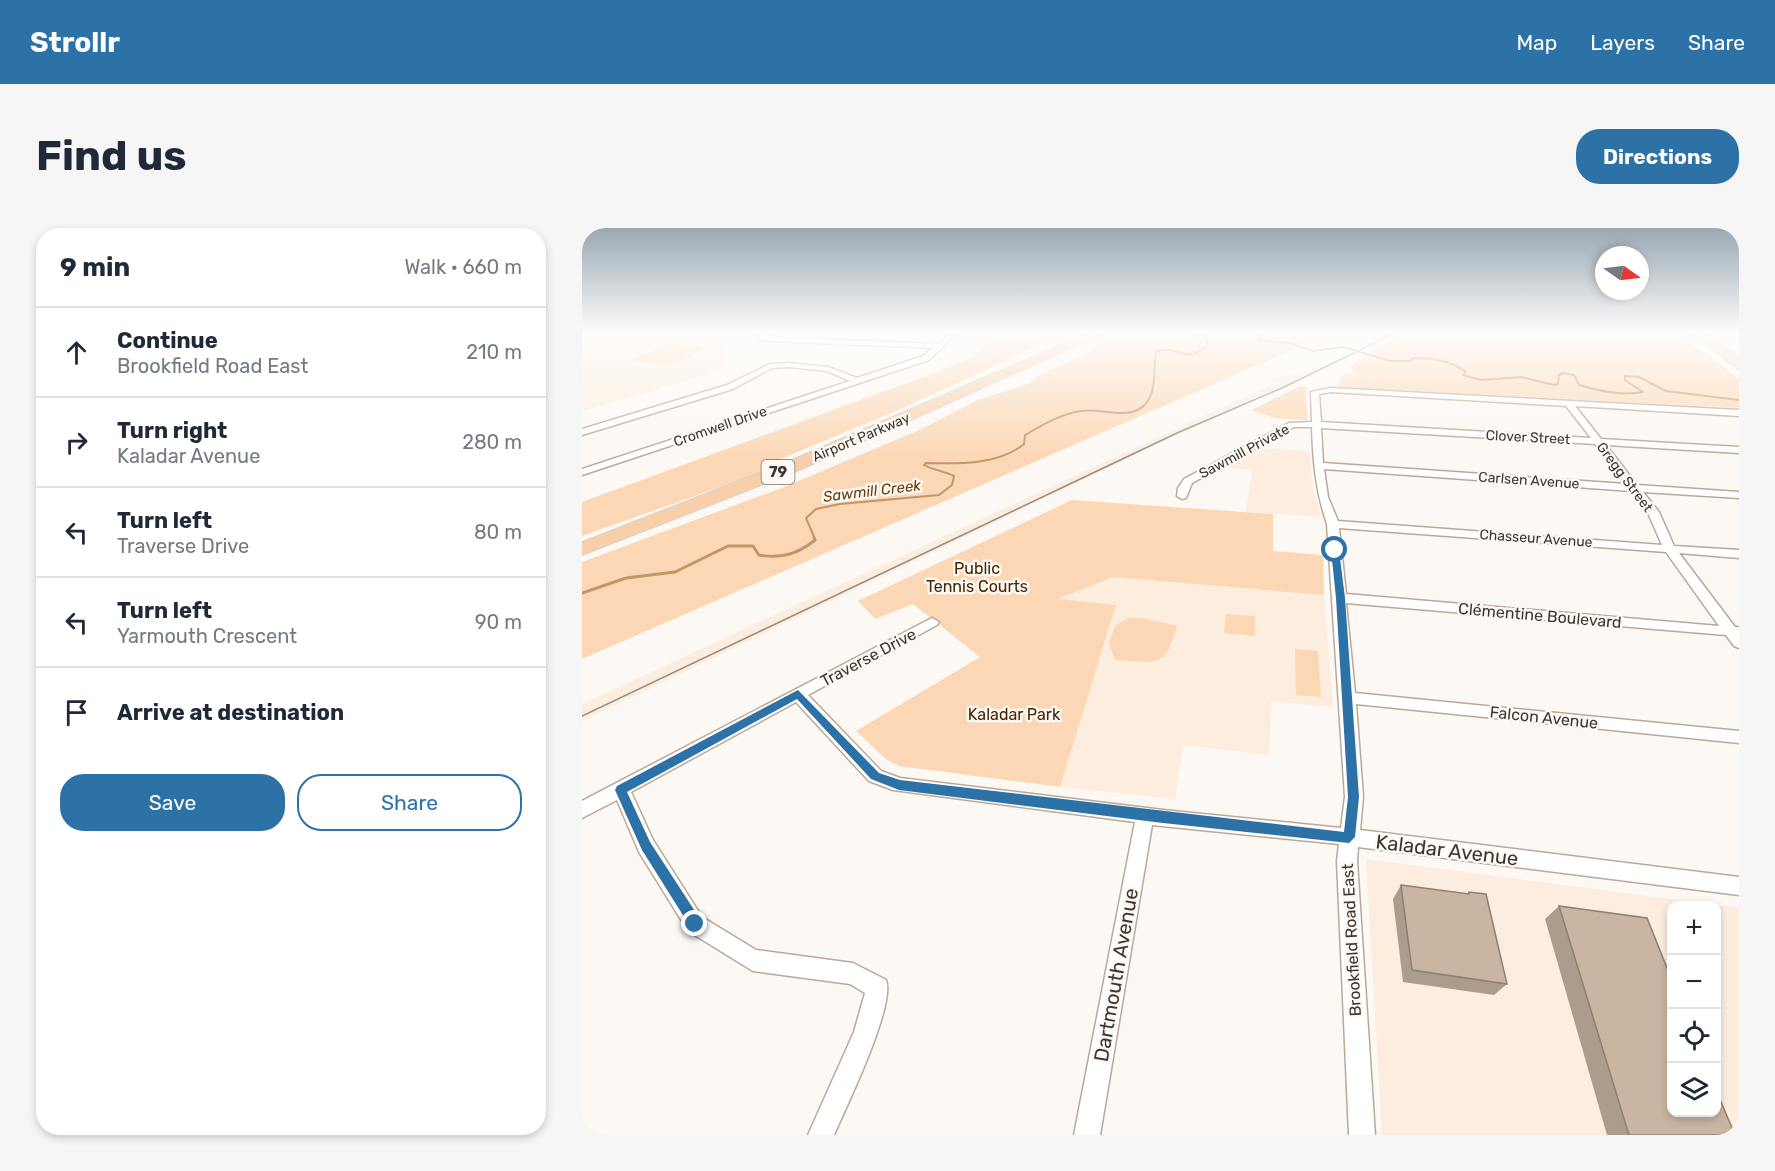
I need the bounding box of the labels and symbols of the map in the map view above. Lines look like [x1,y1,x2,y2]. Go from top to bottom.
north arrow [1595,246,1649,300]
street label: Cromwell Drive [671,402,769,450]
street label: Airport Parkway [810,409,913,466]
street label: Sawmill Private [1196,420,1292,482]
street label: Clover Street [1485,427,1571,448]
street label: Gregg Street [1593,439,1657,516]
road number: 79 [762,460,794,484]
street label: Carlsen Avenue [1478,468,1580,493]
water label: Sawmill Creek [822,476,922,506]
street label: Chasseur Avenue [1479,526,1593,551]
route start [1321,536,1347,562]
park label: Public Tennis Courts [926,559,1028,596]
street label: Clémentine Boulevard [1458,599,1622,632]
street label: Traverse Drive [817,624,919,691]
street label: Falcon Avenue [1489,702,1599,733]
park label: Kaladar Park [968,705,1061,724]
street label: Kaladar Avenue [1374,829,1520,871]
street label: Brookfield Road East [1338,863,1365,1017]
street label: Dartmouth Avenue [1089,886,1143,1064]
route end [681,910,707,936]

